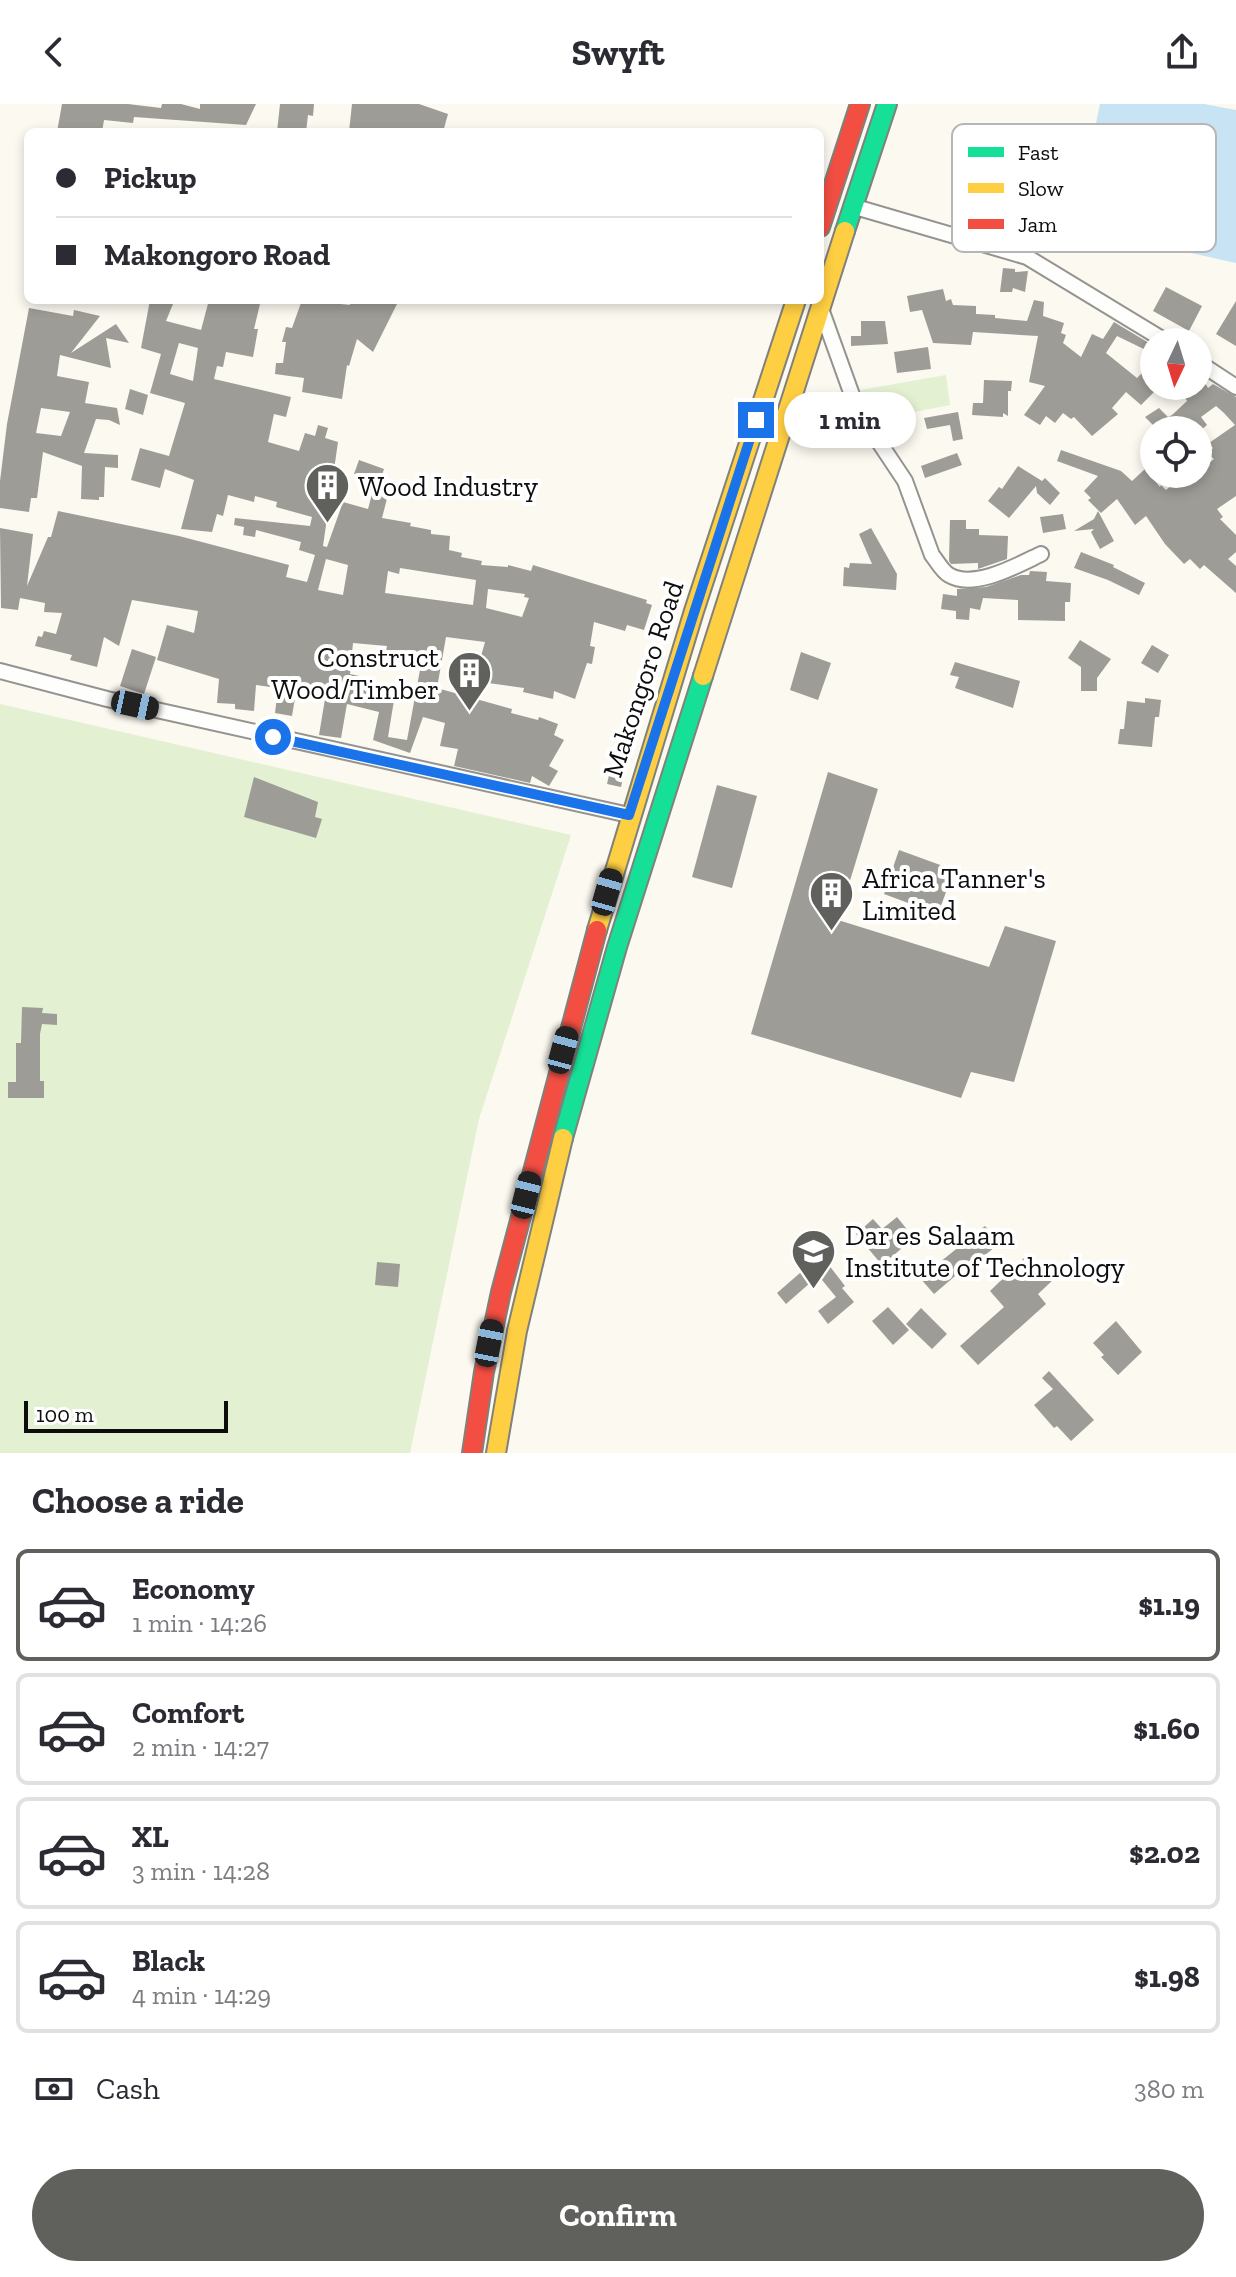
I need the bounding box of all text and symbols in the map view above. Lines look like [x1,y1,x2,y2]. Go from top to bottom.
icon: back [32,30,76,74]
icon: share [1160,30,1204,74]
text: Swyft [572,31,665,74]
legend [952,124,1216,252]
text: Fast [1018,139,1059,166]
text: Pickup [104,160,196,196]
text: Slow [1018,175,1064,202]
text: Jam [1018,211,1057,238]
text: Makongoro Road [104,237,330,273]
north arrow [1140,328,1212,400]
map controls [1140,328,1212,488]
callout: 1 min [784,392,916,448]
route end [738,402,774,438]
text: 1 min [819,404,881,436]
button: locate [1140,416,1212,488]
building icon: Wood Industry [303,462,351,525]
place label: Wood Industry [358,470,539,503]
street label: Makongoro Road [596,576,690,782]
place label: Construct Wood/Timber [271,641,440,706]
building icon: Construct Wood/Timber [446,649,494,712]
car [109,688,161,722]
route start [255,719,291,755]
place label: Africa Tanner's Limited [862,862,1046,927]
car [589,866,625,918]
building icon: Africa Tanner's Limited [807,870,855,933]
car [545,1024,581,1076]
car [509,1169,543,1221]
place label: Dar es Salaam Institute of Technology [845,1219,1126,1284]
school or university icon: Dar es Salaam Institute of Technology [790,1227,838,1290]
car [473,1317,505,1369]
scale bar [24,1397,228,1433]
text: 100 m [36,1401,94,1428]
text: Choose a ride [32,1479,244,1522]
icon: car [36,1569,108,1641]
text: Economy [132,1571,255,1607]
text: $1.19 [1138,1587,1200,1623]
text: 1 min · 14:26 [132,1607,267,1639]
icon: car [36,1693,108,1765]
text: Comfort [132,1695,244,1731]
text: $1.60 [1133,1711,1200,1747]
text: 2 min · 14:27 [132,1731,269,1763]
icon: car [36,1817,108,1889]
text: XL [132,1819,169,1855]
text: $2.02 [1129,1835,1200,1871]
text: 3 min · 14:28 [132,1855,270,1887]
icon: car [36,1941,108,2013]
text: Black [132,1943,205,1979]
text: $1.98 [1134,1959,1200,1995]
text: 4 min · 14:29 [132,1979,271,2011]
icon: cash [32,2067,76,2111]
text: Cash [96,2071,160,2107]
text: 380 m [1134,2073,1204,2105]
button: Confirm [32,2169,1204,2261]

